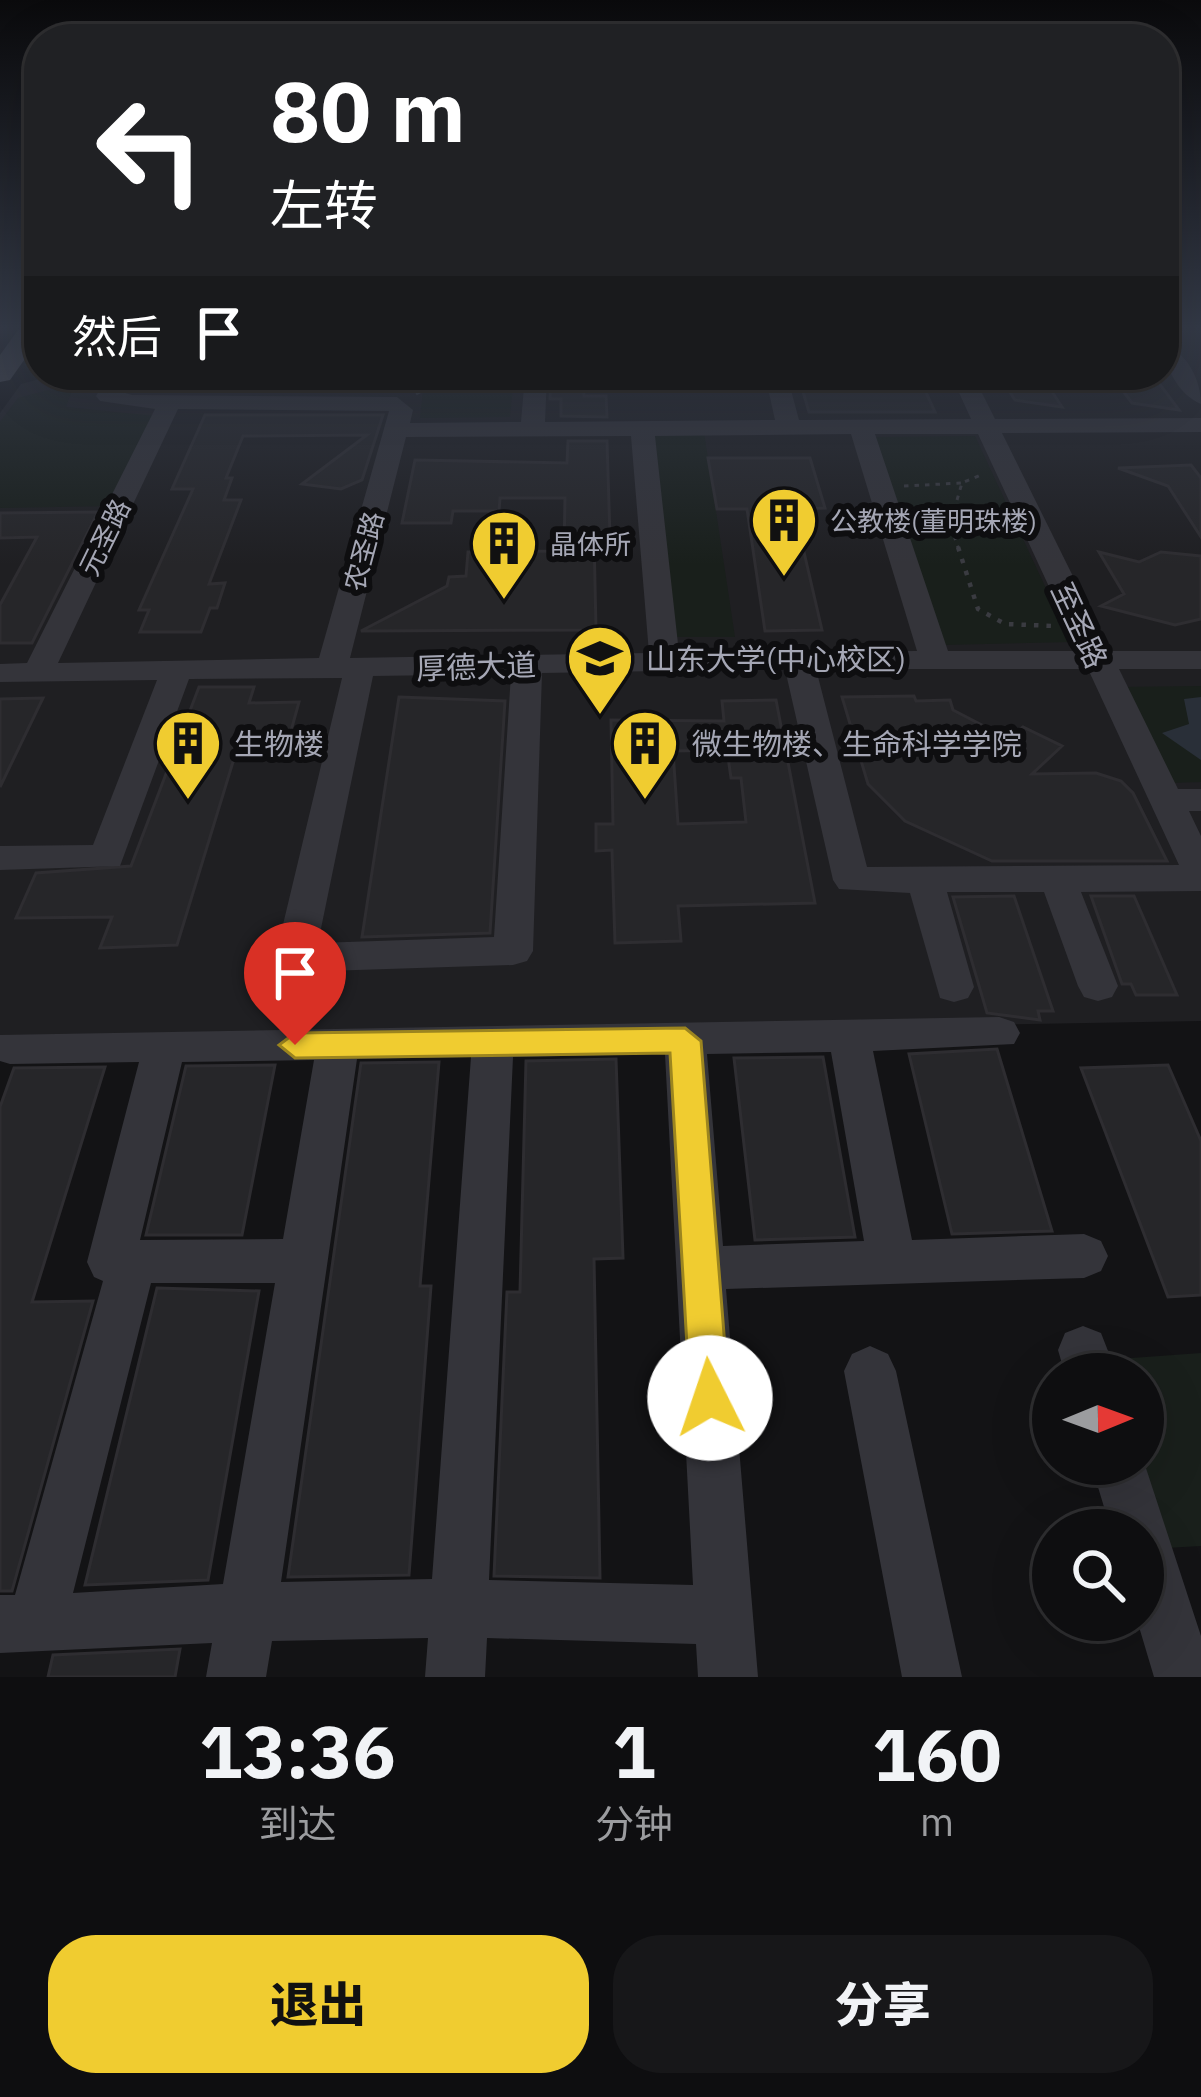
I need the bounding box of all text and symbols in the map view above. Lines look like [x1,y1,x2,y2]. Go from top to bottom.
text: 80 m [270,56,466,165]
icon: left [72,72,228,228]
text: 左转 [270,170,378,240]
icon: arrive [186,300,252,366]
text: 然后 [72,307,162,365]
building icon: 公教楼(董明珠楼) [749,485,819,579]
street label: 元圣路 [71,493,137,581]
place label: 公教楼(董明珠楼) [830,503,1037,538]
street label: 农圣路 [336,507,390,595]
building icon: 晶体所 [469,508,539,602]
place label: 晶体所 [550,526,631,561]
street label: 至圣路 [1043,576,1117,674]
school or university icon: 山东大学(中心校区) [565,623,635,717]
place label: 山东大学(中心校区) [646,639,906,678]
street label: 厚德大道 [415,644,537,688]
building icon: 生物楼 [153,708,223,802]
building icon: 微生物楼、生命科学学院 [610,708,680,802]
place label: 生物楼 [234,724,324,763]
place label: 微生物楼、生命科学学院 [692,724,1022,763]
pin [244,922,346,1045]
icon: arrive [262,940,328,1006]
position arrow [647,1335,773,1461]
north arrow [1032,1353,1164,1485]
map controls [1032,1353,1164,1641]
button: search [1032,1509,1164,1641]
text: 13:36 [199,1704,396,1798]
text: 1 [612,1704,656,1798]
text: 160 [872,1707,1002,1801]
text: m [920,1796,954,1847]
text: 到达 [258,1798,336,1849]
text: 分钟 [595,1798,673,1849]
button: 退出 [48,1935,589,2073]
button: 分享 [613,1935,1153,2073]

